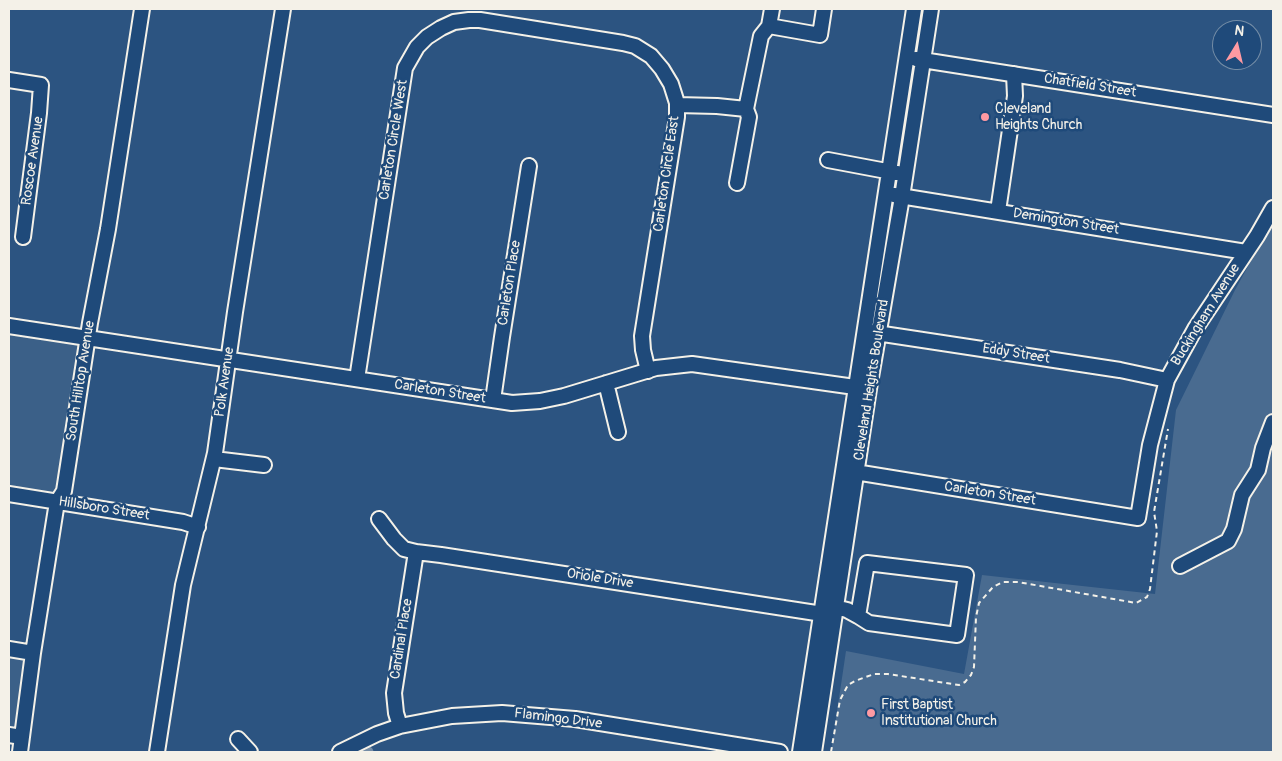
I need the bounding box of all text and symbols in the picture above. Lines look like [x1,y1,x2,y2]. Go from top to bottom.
north arrow [1212,20,1262,70]
text: N [1233,22,1245,40]
street label: Chatfield Street [1043,70,1137,102]
street label: Carleton Circle West [376,79,412,201]
place label: Cleveland Heights Church [995,101,1082,134]
marker: Cleveland Heights Church [979,111,991,123]
street label: Carleton Circle East [651,115,683,233]
street label: Roscoe Avenue [18,116,48,206]
street label: Demington Street [1012,205,1120,239]
street label: Carleton Place [495,239,525,327]
street label: Buckingham Avenue [1168,261,1244,369]
street label: Cleveland Heights Boulevard [851,298,893,462]
street label: South Hilltop Avenue [63,319,99,443]
street label: Eddy Street [981,340,1051,368]
street label: Polk Avenue [212,346,238,418]
street label: Carleton Street [393,376,487,408]
street label: Carleton Street [943,478,1037,510]
street label: Hillsboro Street [57,494,151,524]
street label: Oriole Drive [566,565,634,593]
street label: Cardinal Place [387,597,417,681]
place label: First Baptist Institutional Church [881,697,997,730]
street label: Flamingo Drive [513,705,603,733]
marker: First Baptist Institutional Church [865,707,877,719]

